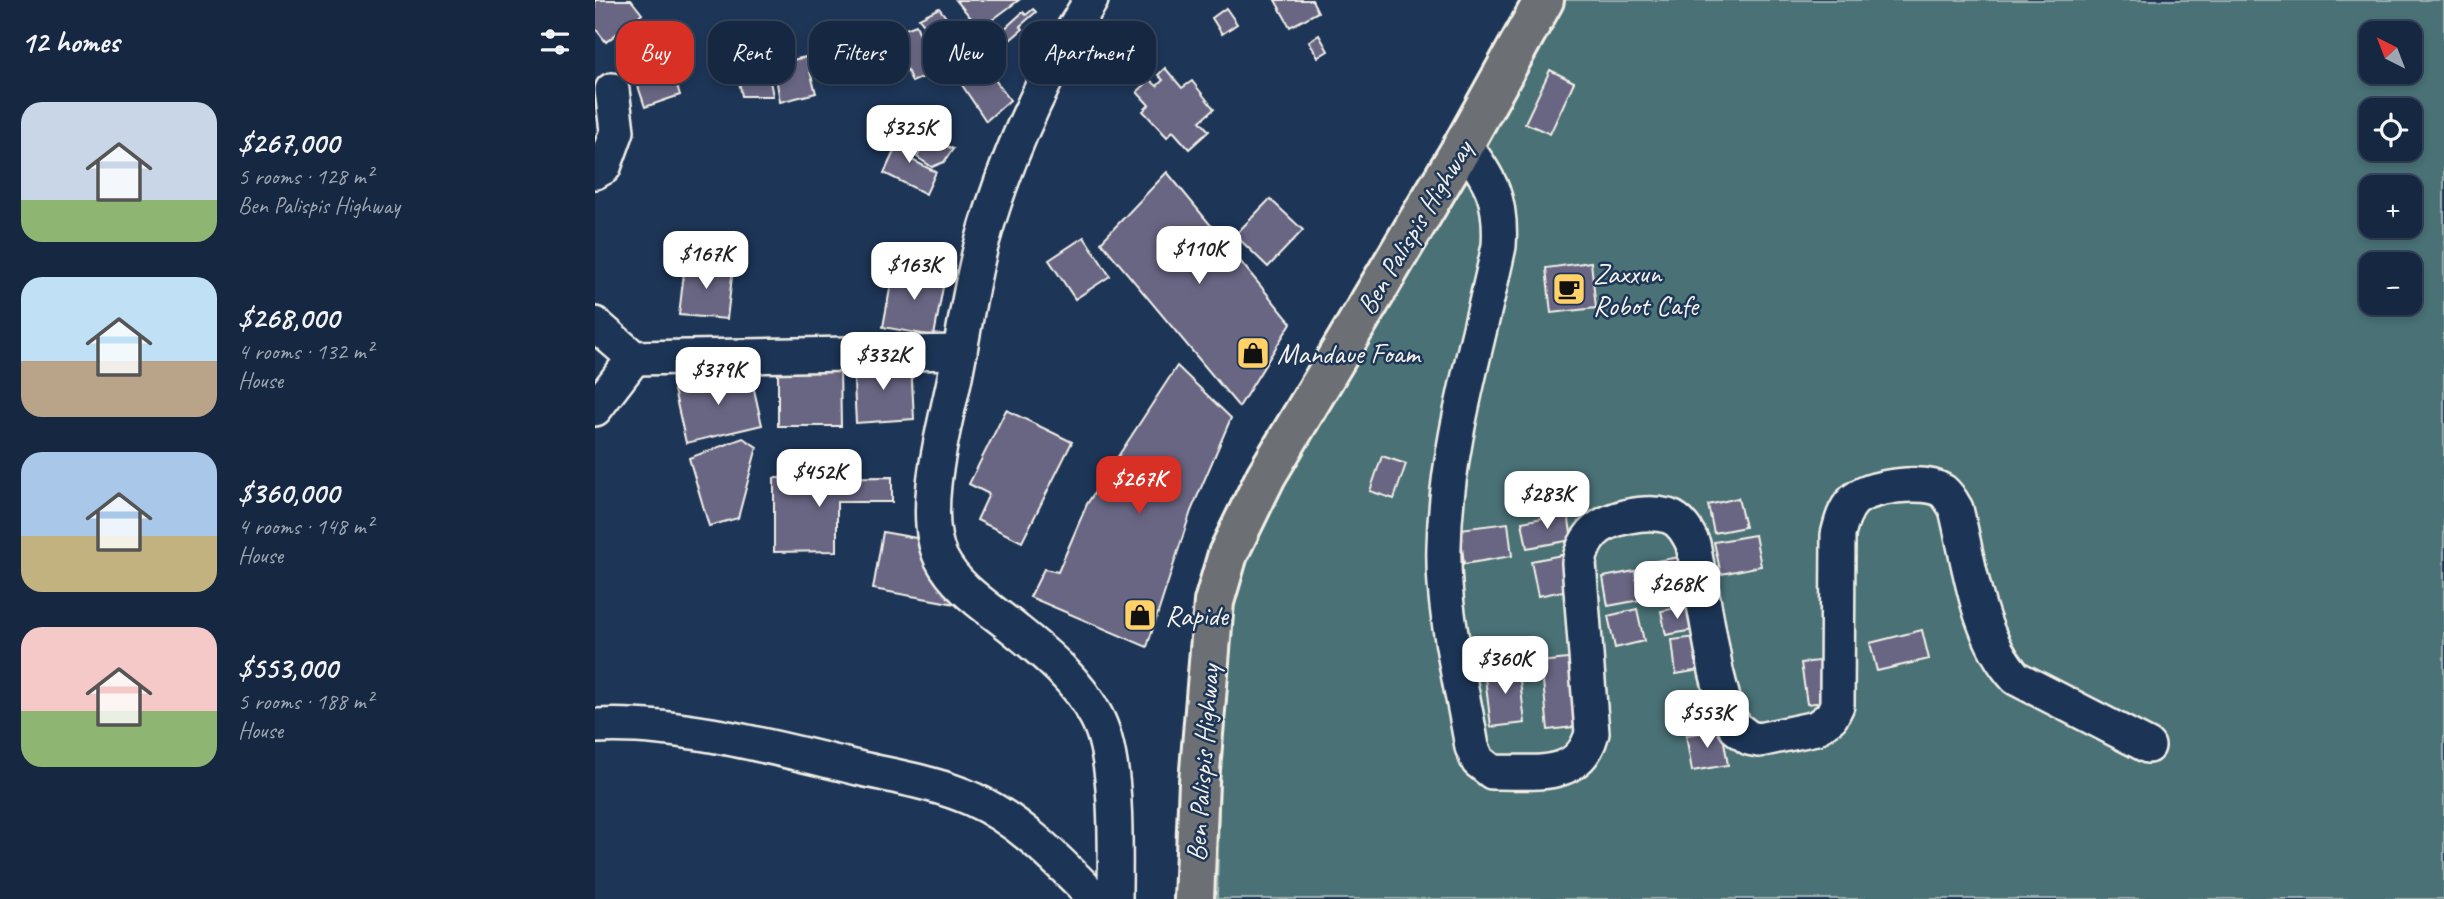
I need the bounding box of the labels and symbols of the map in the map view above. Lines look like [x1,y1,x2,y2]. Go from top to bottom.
north arrow [2359,21,2422,84]
pin: $325K [860,106,958,165]
street label: Ben Palispis Highway [1349,132,1481,321]
pin: $110K [1150,226,1248,286]
pin: $167K [657,232,755,291]
pin: $163K [865,243,963,302]
place label: Zaxxun Robot Cafe [1593,256,1700,323]
cafe icon: Zaxxun Robot Cafe [1550,270,1588,308]
pin: $332K [834,332,932,392]
shop icon: Mandaue Foam [1234,334,1272,372]
place label: Mandaue Foam [1277,336,1422,371]
pin: $379K [669,348,767,407]
pin: $452K [770,449,868,509]
pin: $267K [1090,456,1188,516]
pin: $283K [1498,472,1596,531]
pin: $268K [1628,562,1726,621]
shop icon: Rapide [1121,596,1159,634]
place label: Rapide [1165,598,1230,633]
pin: $360K [1456,636,1554,696]
street label: Ben Palispis Highway [1178,661,1227,862]
pin: $553K [1658,690,1756,750]

